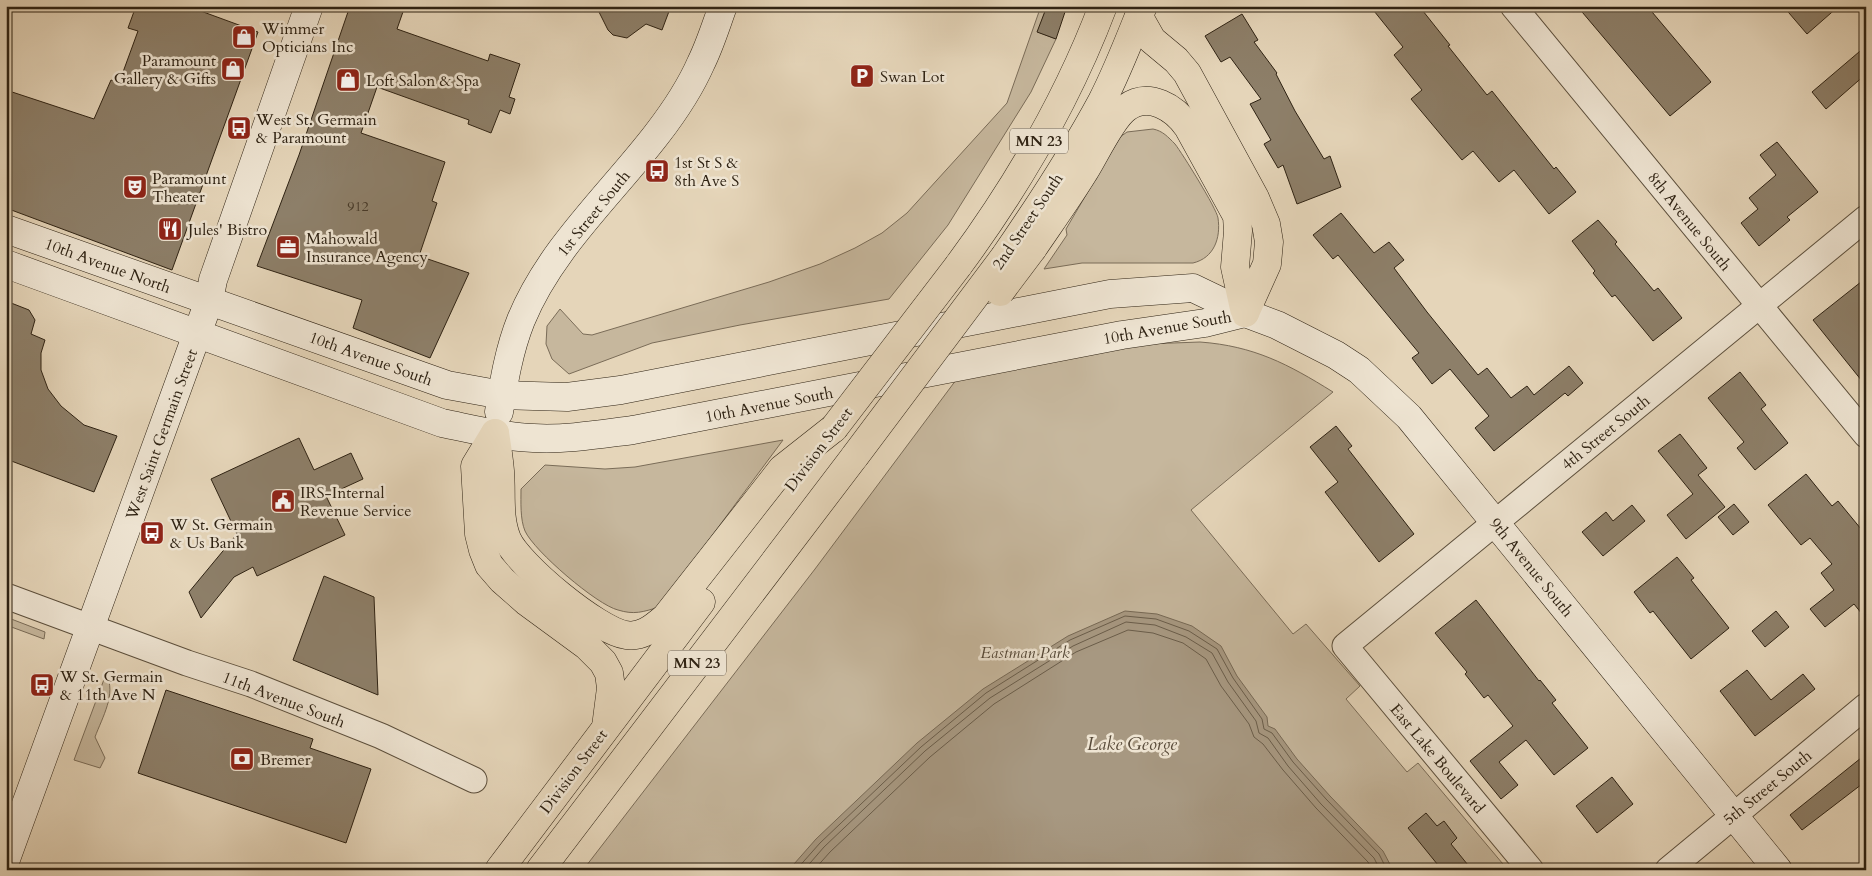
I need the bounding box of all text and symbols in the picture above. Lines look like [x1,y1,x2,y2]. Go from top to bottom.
place label: Wimmer Opticians Inc [261,18,353,58]
shop icon: Wimmer Opticians Inc [231,24,257,50]
place label: Paramount Gallery & Gifts [114,50,216,90]
shop icon: Paramount Gallery & Gifts [220,56,246,82]
parking icon: Swan Lot [849,63,875,89]
place label: Swan Lot [880,66,945,88]
shop icon: Loft Salon & Spa [335,67,361,93]
place label: Loft Salon & Spa [366,70,479,92]
place label: West St. Germain & Paramount [255,109,377,149]
bus stop icon: West St. Germain & Paramount [226,115,252,141]
road number: MN 23 [1010,128,1068,154]
place label: 1st St S & 8th Ave S [674,152,739,192]
bus stop icon: 1st St S & 8th Ave S [644,158,670,184]
street label: 1st Street South [552,166,635,261]
street label: 8th Avenue South [1642,167,1736,276]
place label: Paramount Theater [152,168,226,208]
street label: 2nd Street South [987,169,1068,274]
theatre icon: Paramount Theater [122,174,148,200]
house number: 912 [347,197,369,216]
restaurant icon: Jules' Bistro [157,216,183,242]
place label: Jules' Bistro [186,219,267,241]
place label: Mahowald Insurance Agency [306,228,428,268]
street label: 10th Avenue North [42,233,174,299]
office icon: Mahowald Insurance Agency [275,234,301,260]
street label: 10th Avenue South [1101,306,1233,350]
street label: 10th Avenue South [306,326,436,392]
street label: West Saint Germain Street [120,346,203,524]
street label: 10th Avenue South [703,382,835,428]
street label: 4th Street South [1557,390,1655,475]
street label: Division Street [780,403,858,496]
place label: IRS-Internal Revenue Service [300,482,411,522]
public building icon: IRS-Internal Revenue Service [270,488,296,514]
street label: 9th Avenue South [1484,513,1578,622]
place label: W St. Germain & Us Bank [169,514,273,554]
bus stop icon: W St. Germain & Us Bank [139,520,165,546]
park label: Eastman Park [980,642,1070,664]
road number: MN 23 [668,650,726,676]
place label: W St. Germain & 11th Ave N [59,666,163,706]
street label: 11th Avenue South [219,666,348,734]
bus stop icon: W St. Germain & 11th Ave N [29,672,55,698]
street label: East Lake Boulevard [1385,699,1490,819]
street label: Division Street [535,725,613,818]
water label: Lake George [1087,732,1178,757]
street label: 5th Street South [1719,745,1817,830]
bank icon: Bremer [229,746,255,772]
place label: Bremer [260,749,311,771]

